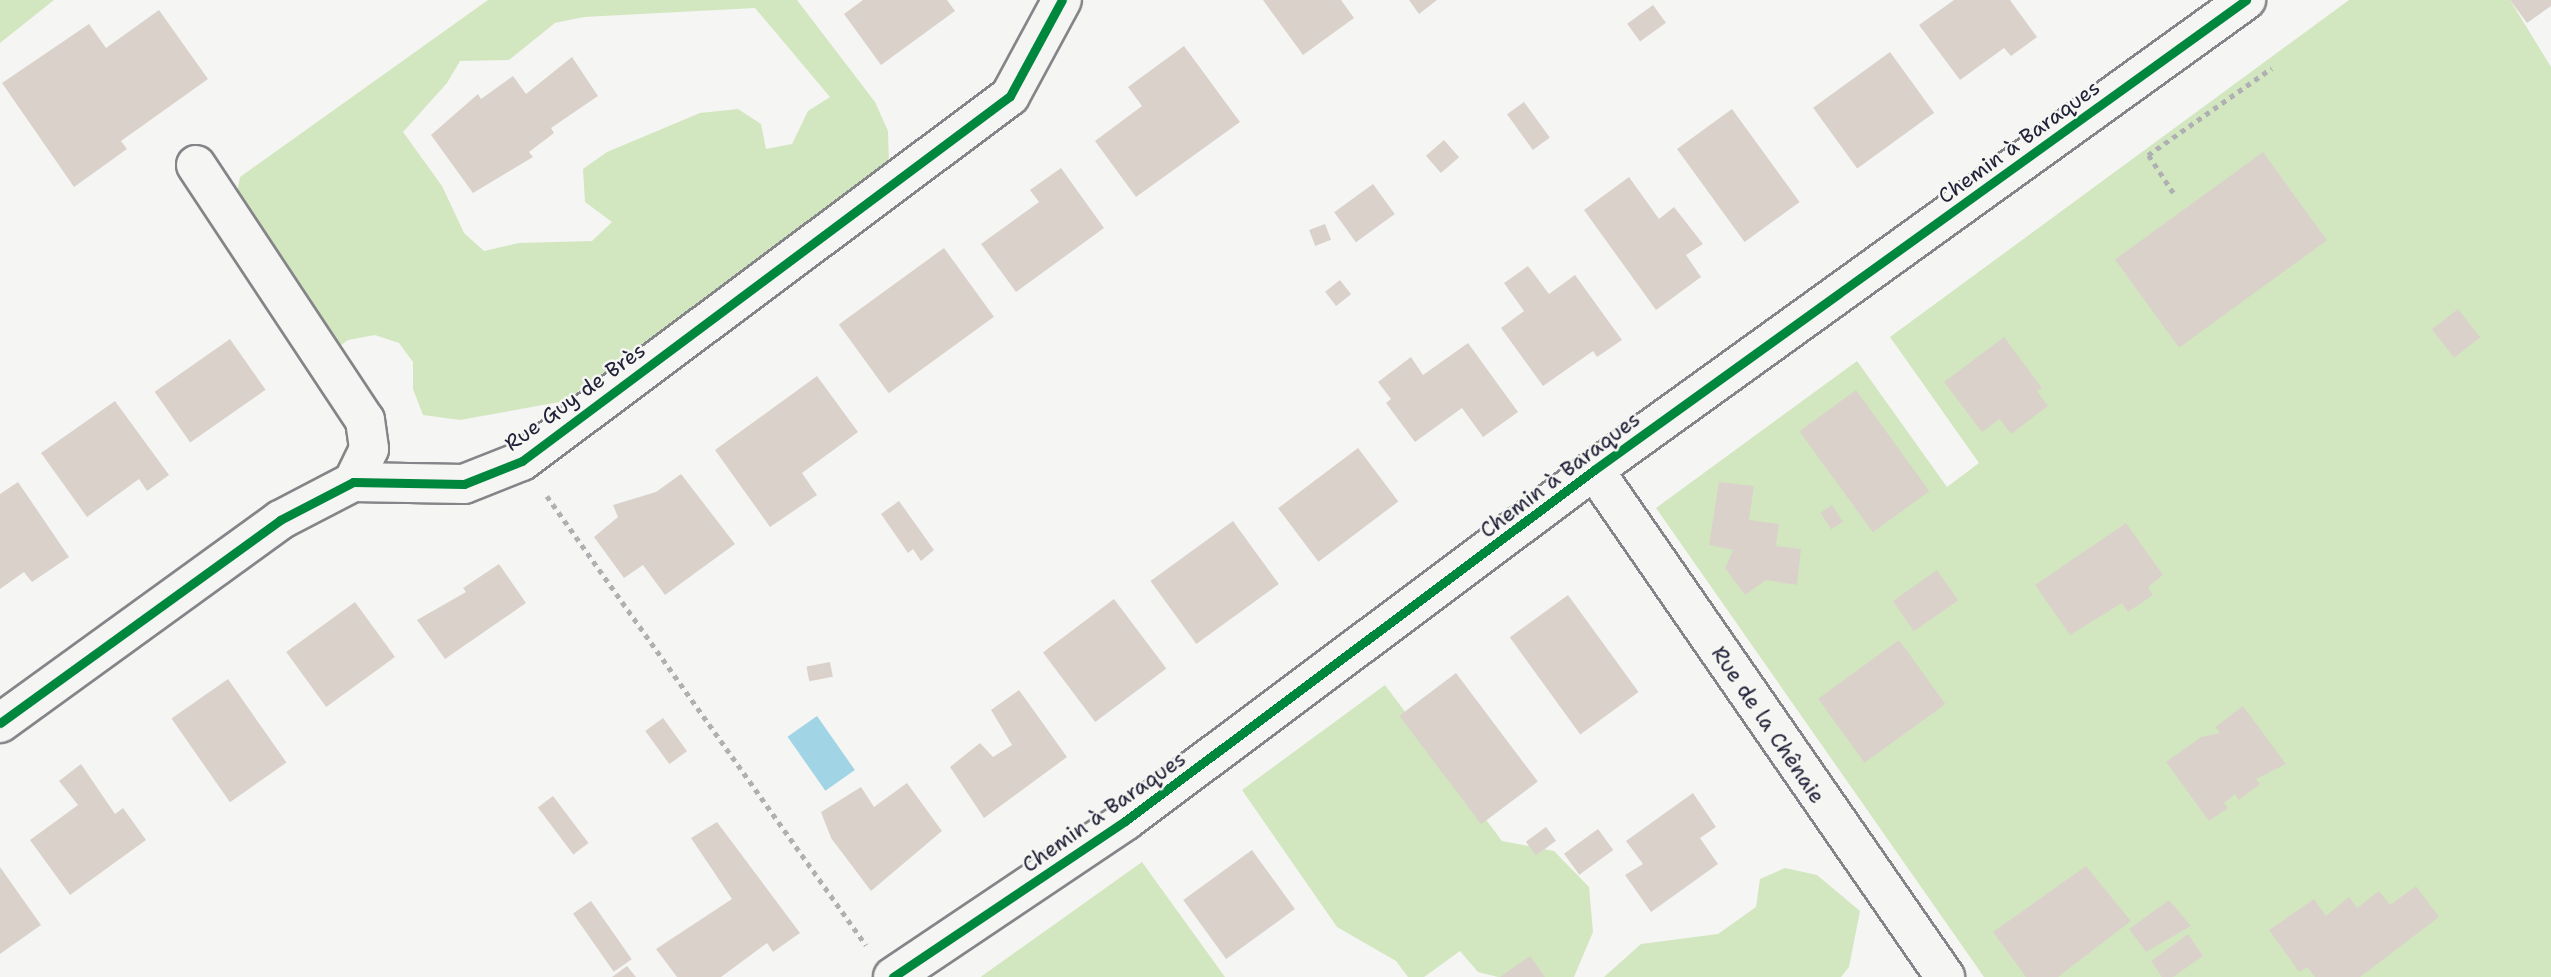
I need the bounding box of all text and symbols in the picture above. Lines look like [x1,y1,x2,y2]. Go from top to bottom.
street label: Chemin à Baraques [1933,75,2105,209]
street label: Rue Guy de Brès [500,338,650,456]
street label: Chemin à Baraques [1475,407,1645,543]
street label: Rue de la Chênaie [1706,642,1830,808]
street label: Chemin à Baraques [1017,746,1191,878]

